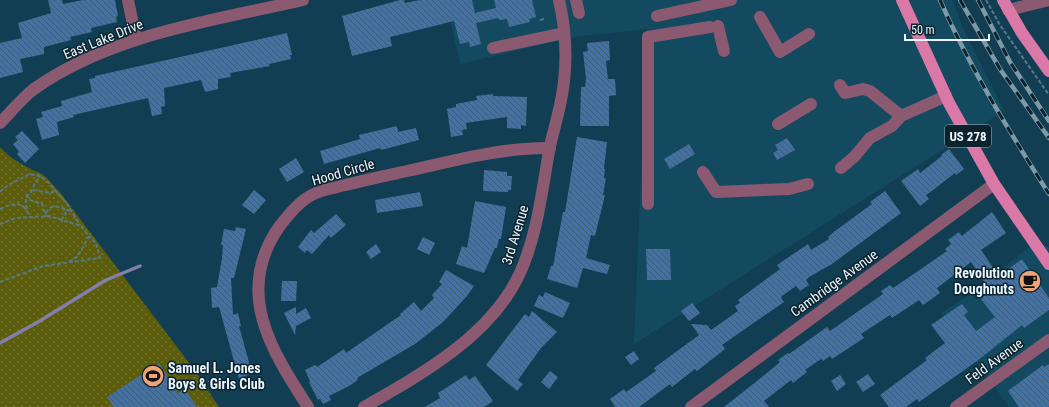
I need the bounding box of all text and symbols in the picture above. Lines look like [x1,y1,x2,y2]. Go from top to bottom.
street label: East Lake Drive [61,16,146,62]
scale bar [905,16,989,42]
text: 50 m [911,23,935,37]
road number: US 278 [945,125,991,147]
street label: Hood Circle [310,155,377,189]
street label: 3rd Avenue [498,203,532,267]
street label: Cambridge Avenue [787,246,881,320]
place label: Revolution Doughnuts [954,265,1014,297]
cafe icon: Revolution Doughnuts [1017,268,1043,294]
street label: Feld Avenue [962,335,1026,387]
place label: Samuel L. Jones Boys & Girls Club [168,360,265,392]
sports icon: Samuel L. Jones Boys & Girls Club [140,363,166,389]

